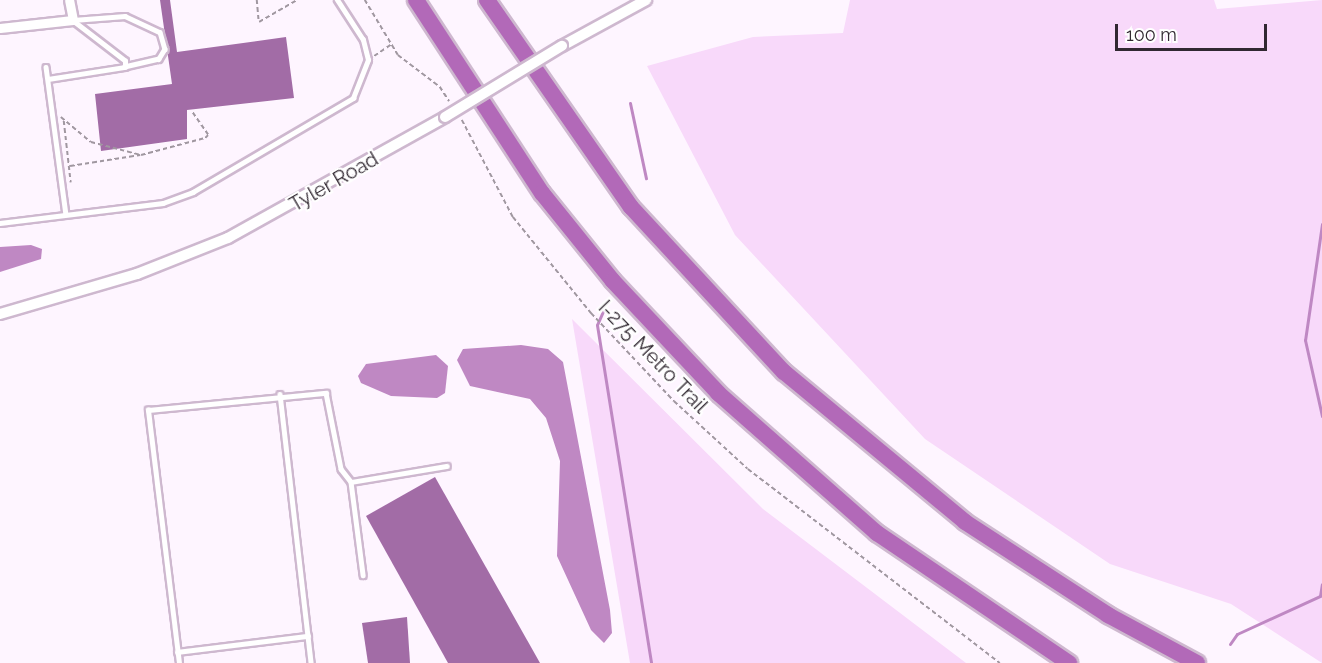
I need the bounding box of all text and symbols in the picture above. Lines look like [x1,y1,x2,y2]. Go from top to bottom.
scale bar [1118,12,1270,50]
text: 100 m [1126,24,1177,45]
street label: Tyler Road [285,147,383,217]
street label: I-275 Metro Trail [593,296,713,418]

